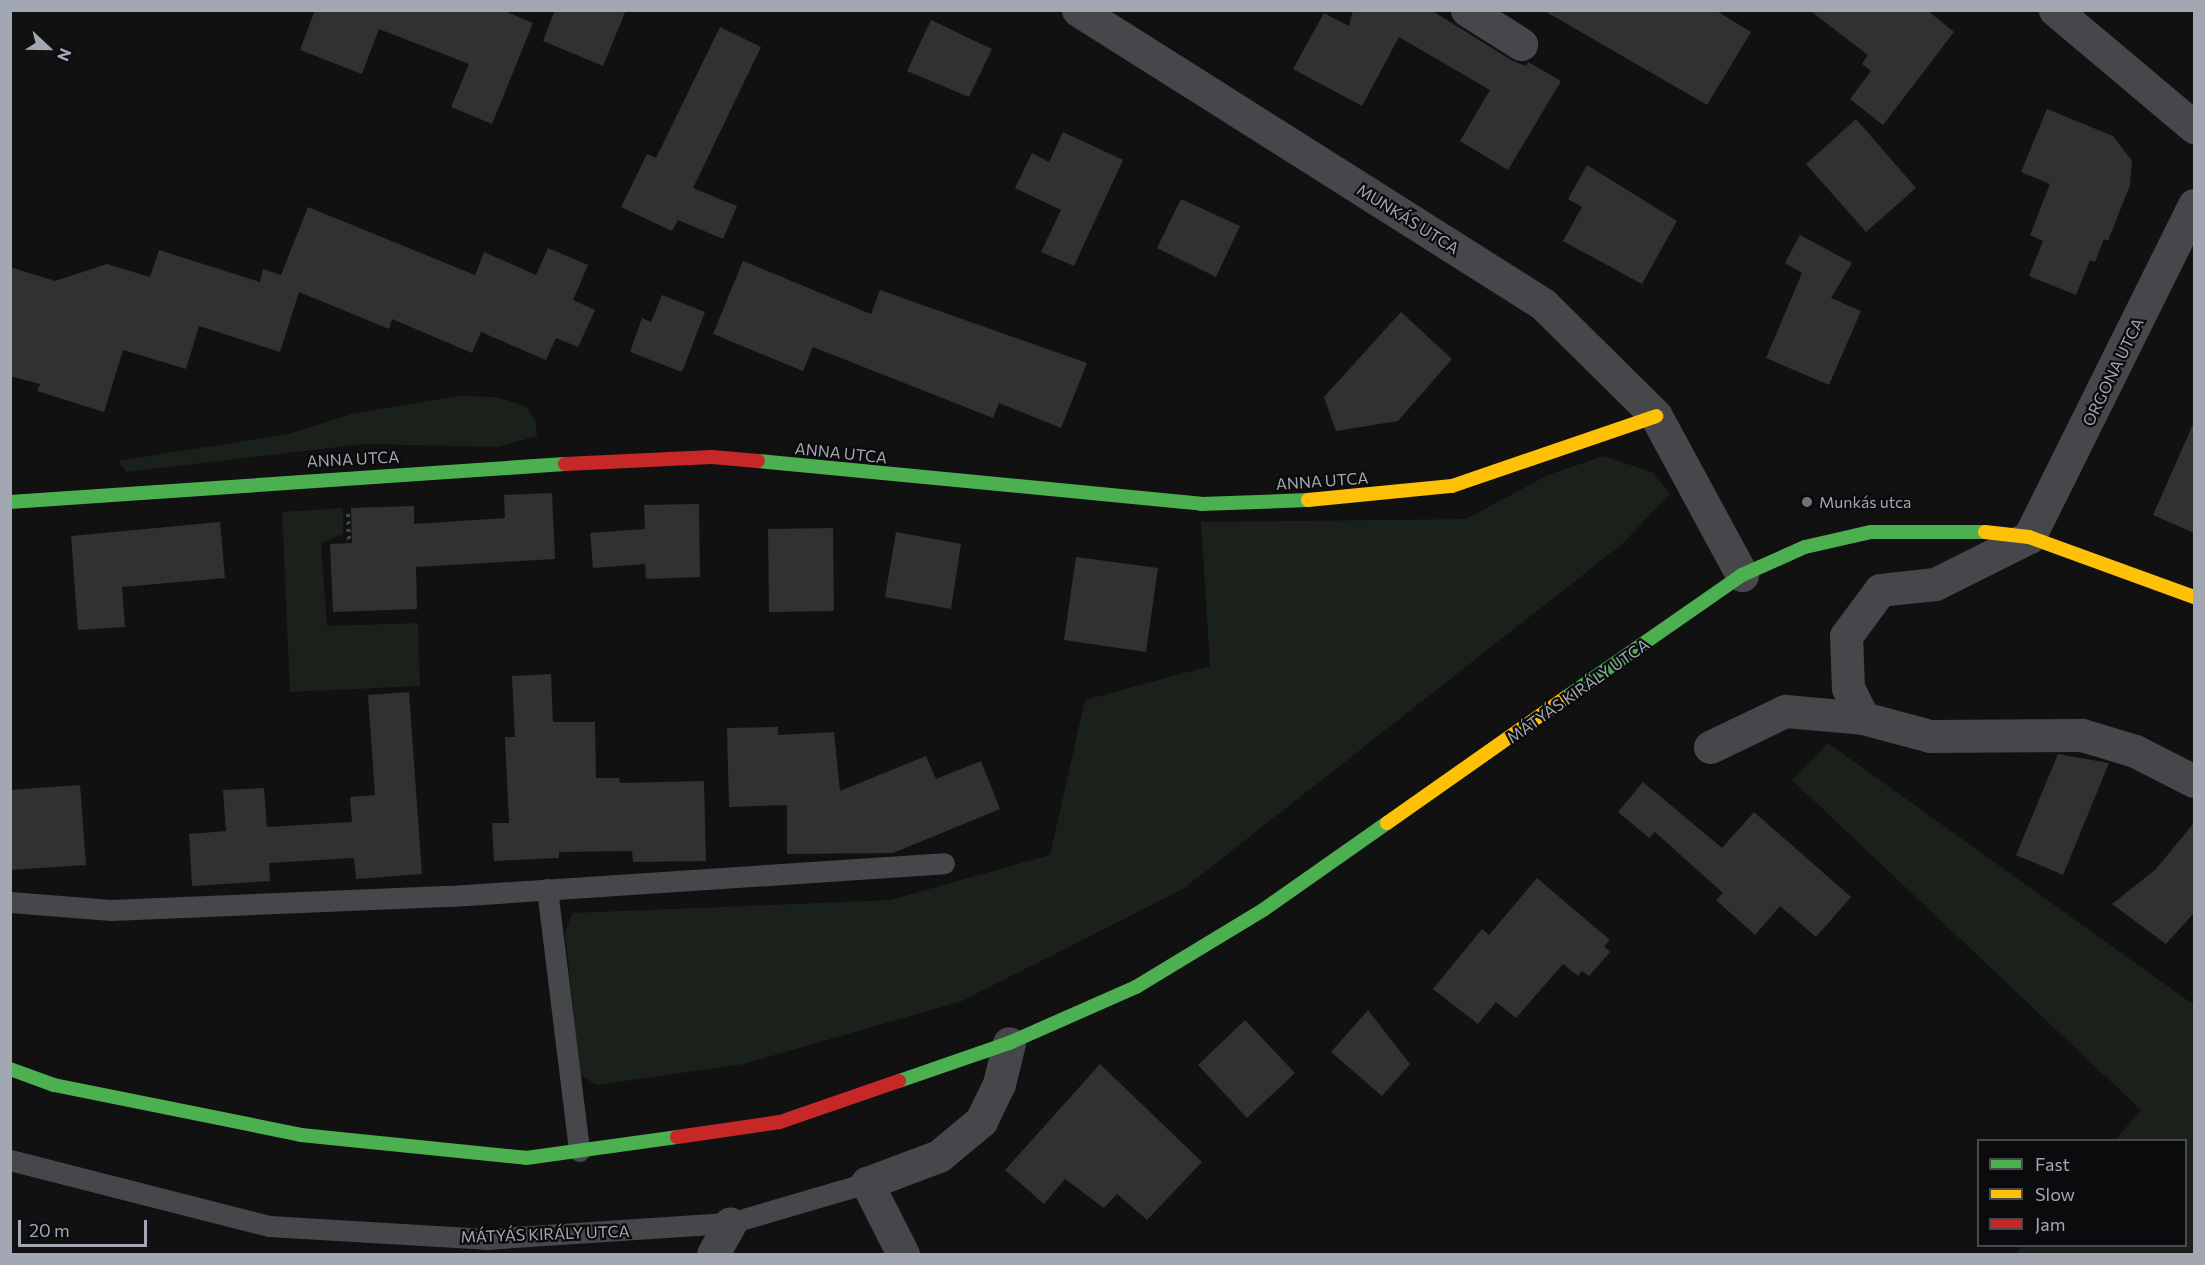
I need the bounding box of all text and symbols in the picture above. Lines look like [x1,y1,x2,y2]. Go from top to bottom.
north arrow [18,18,78,78]
text: N [54,46,76,64]
street label: MUNKÁS UTCA [1353,180,1463,258]
street label: ORGONA UTCA [2079,315,2147,429]
street label: ANNA UTCA [794,439,888,467]
street label: ANNA UTCA [306,447,400,471]
street label: ANNA UTCA [1275,468,1369,494]
place label: Munkás utca [1819,492,1911,512]
marker: Munkás utca [1800,495,1814,509]
street label: MÁTYÁS KIRÁLY UTCA [1503,635,1653,747]
legend [1977,1139,2187,1247]
text: Fast [2035,1153,2070,1175]
text: Slow [2035,1183,2075,1205]
scale bar [21,1208,150,1246]
text: Jam [2035,1213,2065,1235]
text: 20 m [29,1219,70,1241]
street label: MÁTYÁS KIRÁLY UTCA [460,1221,630,1247]

